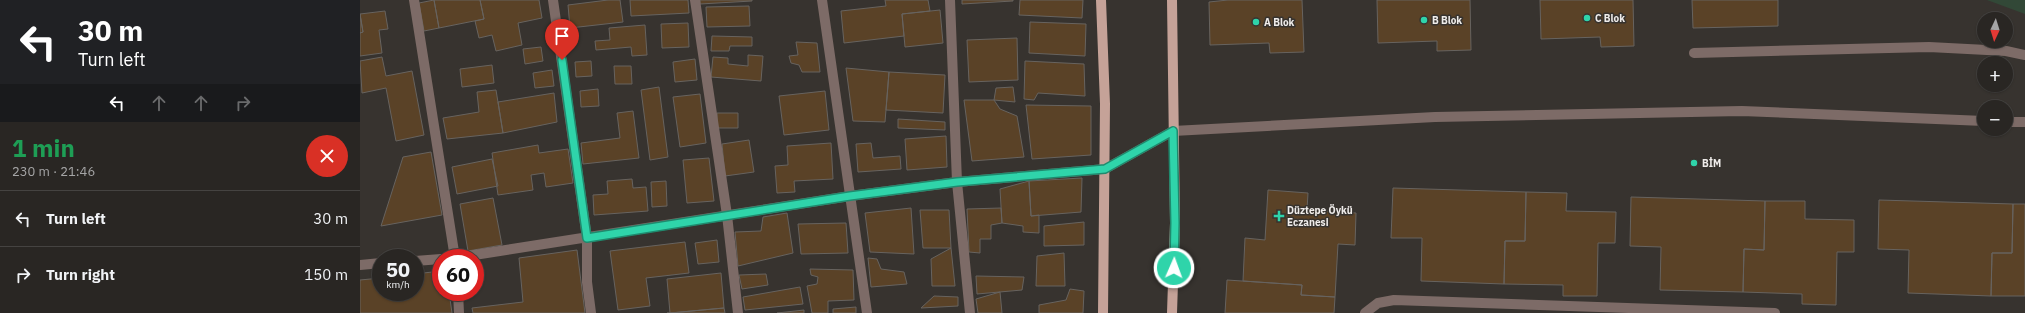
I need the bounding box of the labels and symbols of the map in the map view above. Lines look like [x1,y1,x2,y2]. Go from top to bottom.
place label: C Blok [1595,12,1625,25]
north arrow [1977,12,2013,48]
marker: C Blok [1582,13,1592,23]
place label: B Blok [1432,14,1462,27]
marker: B Blok [1419,15,1429,25]
place label: A Blok [1264,16,1295,29]
marker: A Blok [1251,17,1261,27]
pin [545,19,579,60]
place label: BİM [1702,157,1721,170]
marker: BİM [1689,158,1699,168]
place label: Düztepe Öykü Eczanesi [1287,204,1353,229]
marker: Düztepe Öykü Eczanesi [1274,211,1284,221]
position arrow [1153,247,1195,289]
speed limit sign: 60 [432,249,484,301]

